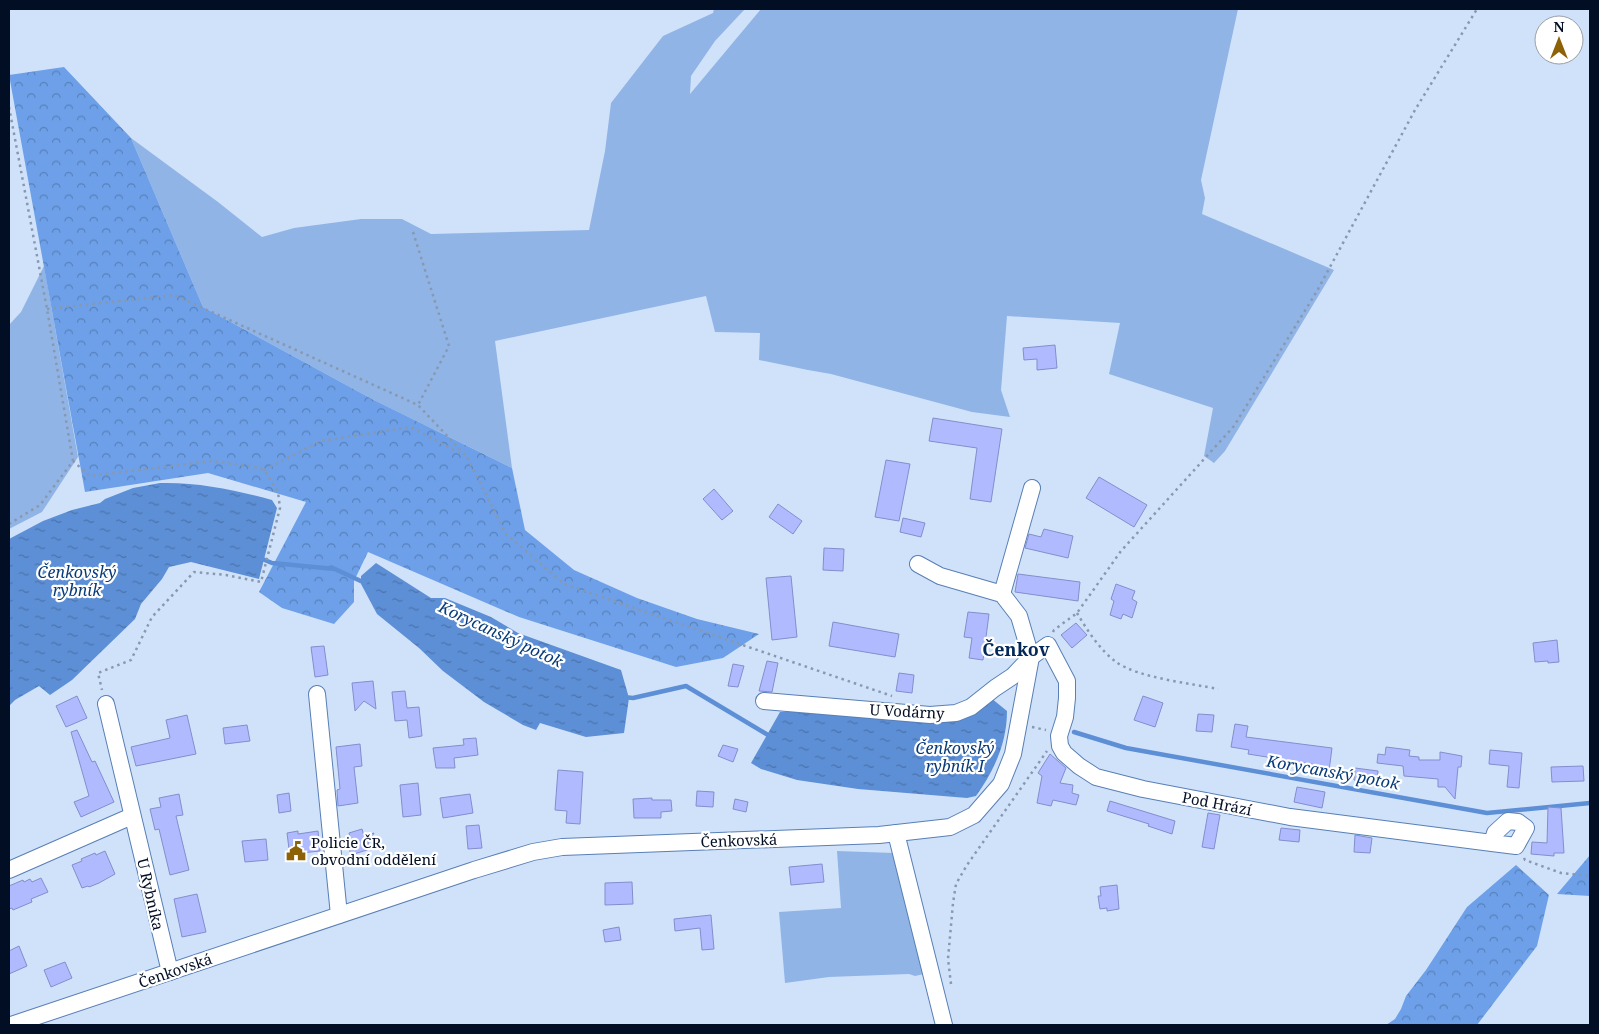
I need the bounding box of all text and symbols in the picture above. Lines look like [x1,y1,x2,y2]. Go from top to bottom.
north arrow [1534,15,1584,65]
text: N [1553,17,1565,36]
water label: Čenkovský rybník [37,561,117,601]
water label: Korycanský potok [435,595,567,673]
district label: Čenkov [982,637,1050,661]
street label: U Vodárny [869,699,946,723]
water label: Čenkovský rybník I [915,737,995,777]
water label: Korycanský potok [1264,749,1402,795]
street label: Pod Hrází [1181,786,1254,820]
street label: Čenkovská [700,829,778,851]
place label: Policie ČR, obvodní oddělení [311,832,436,869]
public building icon: Policie ČR, obvodní oddělení [285,840,307,862]
street label: U Rybníka [133,856,169,932]
street label: Čenkovská [135,948,215,992]

